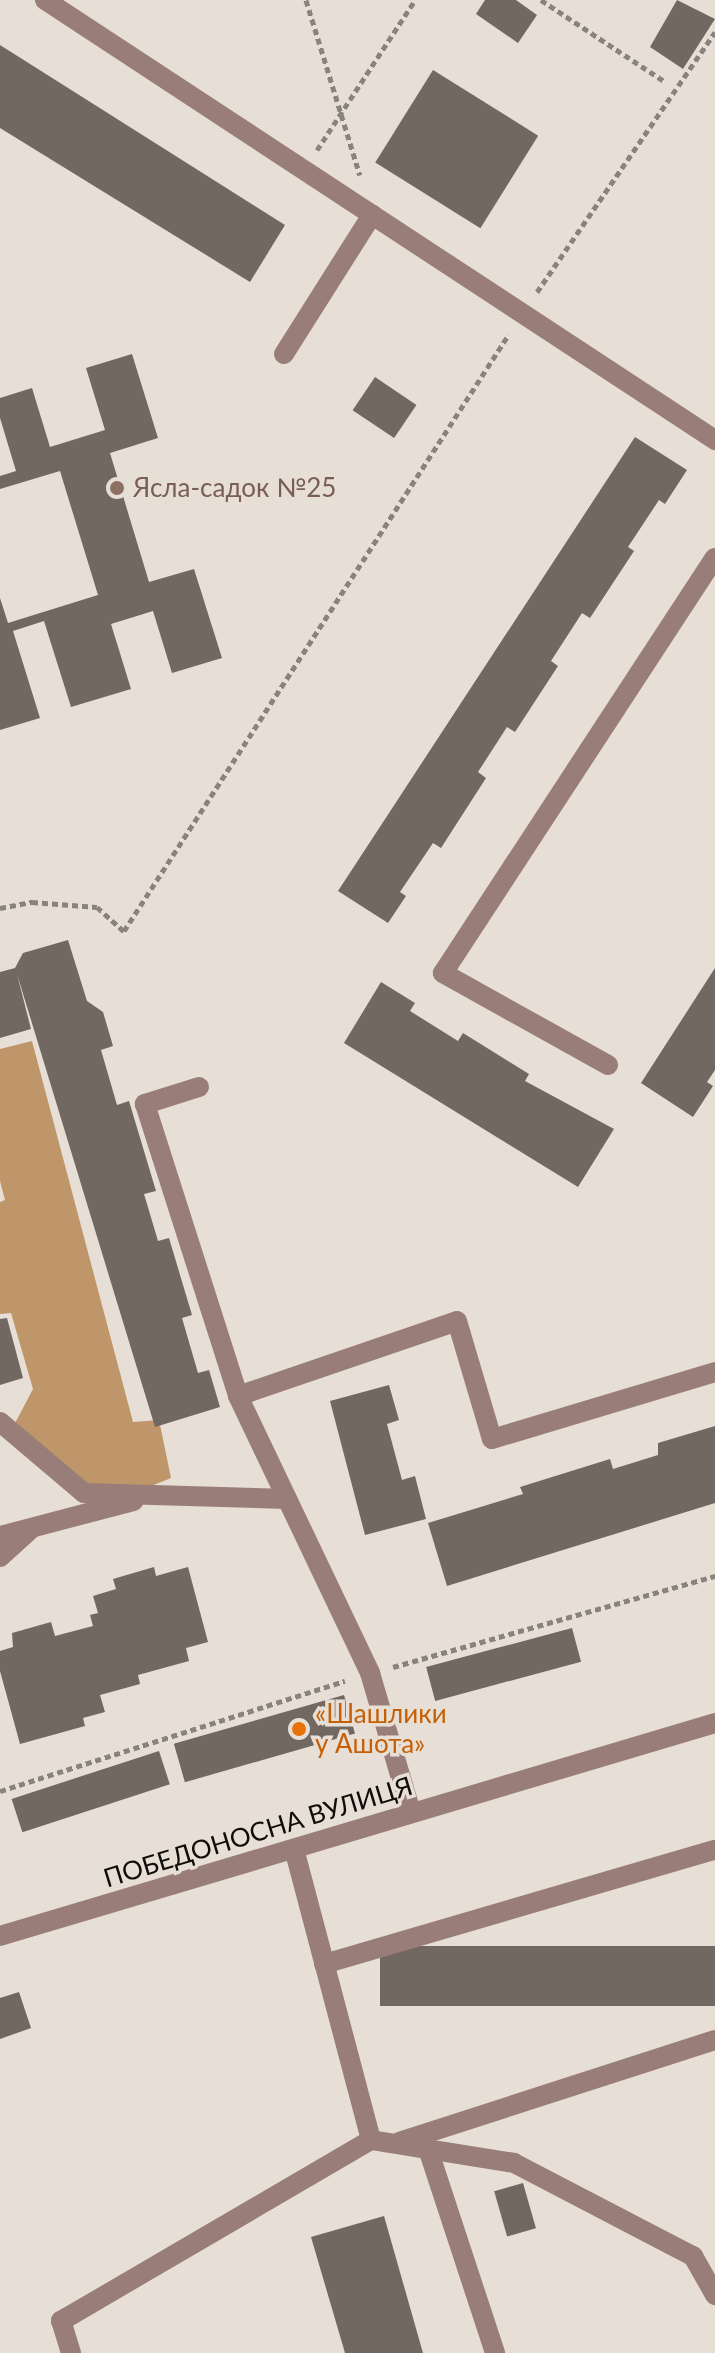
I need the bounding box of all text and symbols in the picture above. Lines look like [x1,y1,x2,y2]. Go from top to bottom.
place label: Ясла-садок №25 [133,472,336,504]
marker: Ясла-садок №25 [108,479,126,497]
place label: «Шашлики у Ашота» [315,1698,447,1760]
marker: «Шашлики у Ашота» [290,1720,308,1738]
street label: ПОБЕДОНОСНА ВУЛИЦЯ [100,1770,416,1894]

